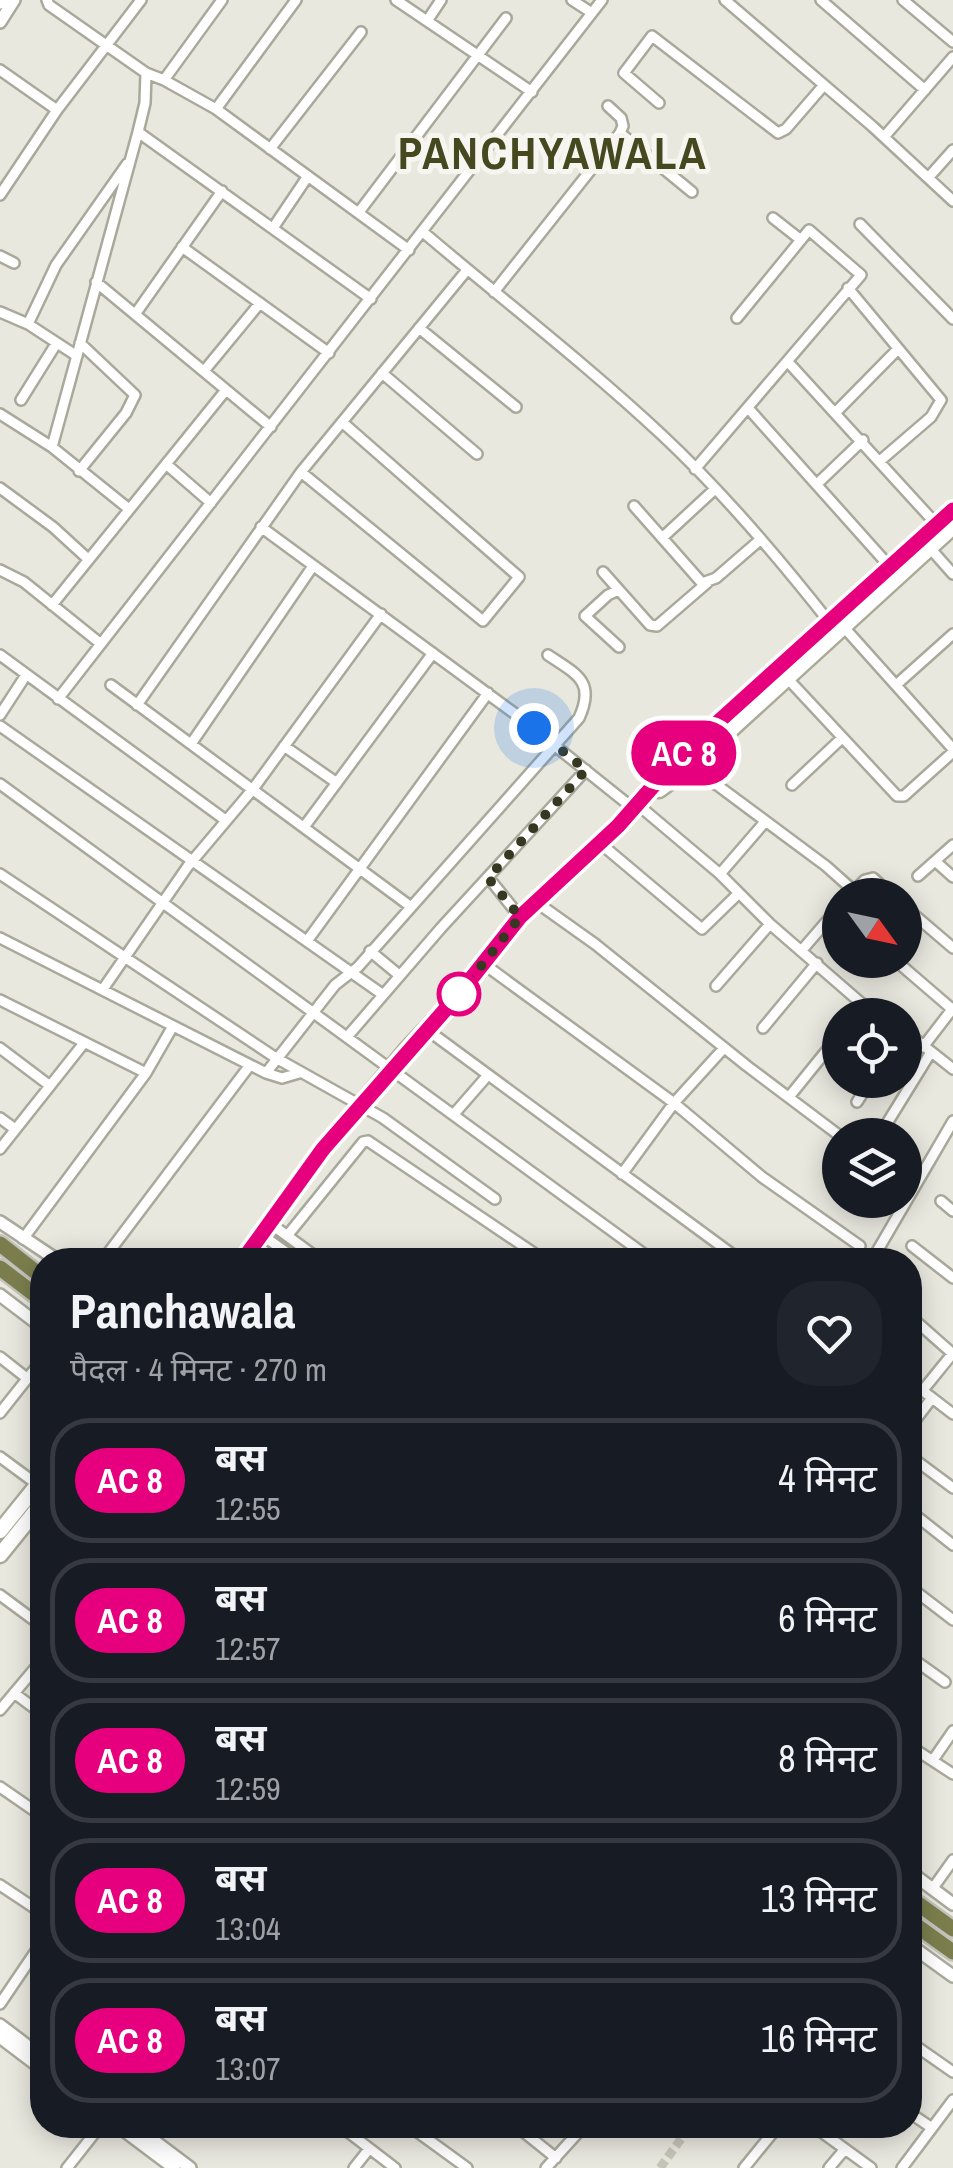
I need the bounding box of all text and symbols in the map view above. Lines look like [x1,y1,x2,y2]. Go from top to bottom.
district label: PANCHYAWALA [398,122,708,183]
your location [509,703,559,753]
line badge: AC 8 [614,720,754,786]
text: AC 8 [651,730,717,777]
north arrow [822,878,922,978]
map controls [822,878,922,1218]
unlabelled marker [438,973,480,1015]
button: locate [822,998,922,1098]
button: layers [822,1118,922,1218]
text: Panchawala [70,1278,295,1343]
button: heart [777,1281,882,1386]
text: पैदल · 4 मिनट · 270 m [70,1348,327,1391]
text: बस [215,1432,267,1483]
text: 4 मिनट [778,1453,877,1504]
text: AC 8 [97,1457,163,1504]
text: 12:55 [215,1487,281,1530]
text: बस [215,1572,267,1623]
text: 6 मिनट [778,1593,877,1644]
text: AC 8 [97,1597,163,1644]
text: 12:57 [215,1627,281,1670]
text: बस [215,1712,267,1763]
text: 8 मिनट [778,1733,877,1784]
text: AC 8 [97,1737,163,1784]
text: 12:59 [215,1767,281,1810]
text: बस [215,1852,267,1903]
text: 13 मिनट [761,1873,877,1924]
text: AC 8 [97,1877,163,1924]
text: 13:04 [215,1907,281,1950]
text: बस [215,1992,267,2043]
text: 16 मिनट [761,2013,877,2064]
text: AC 8 [97,2017,163,2064]
text: 13:07 [215,2047,281,2090]

